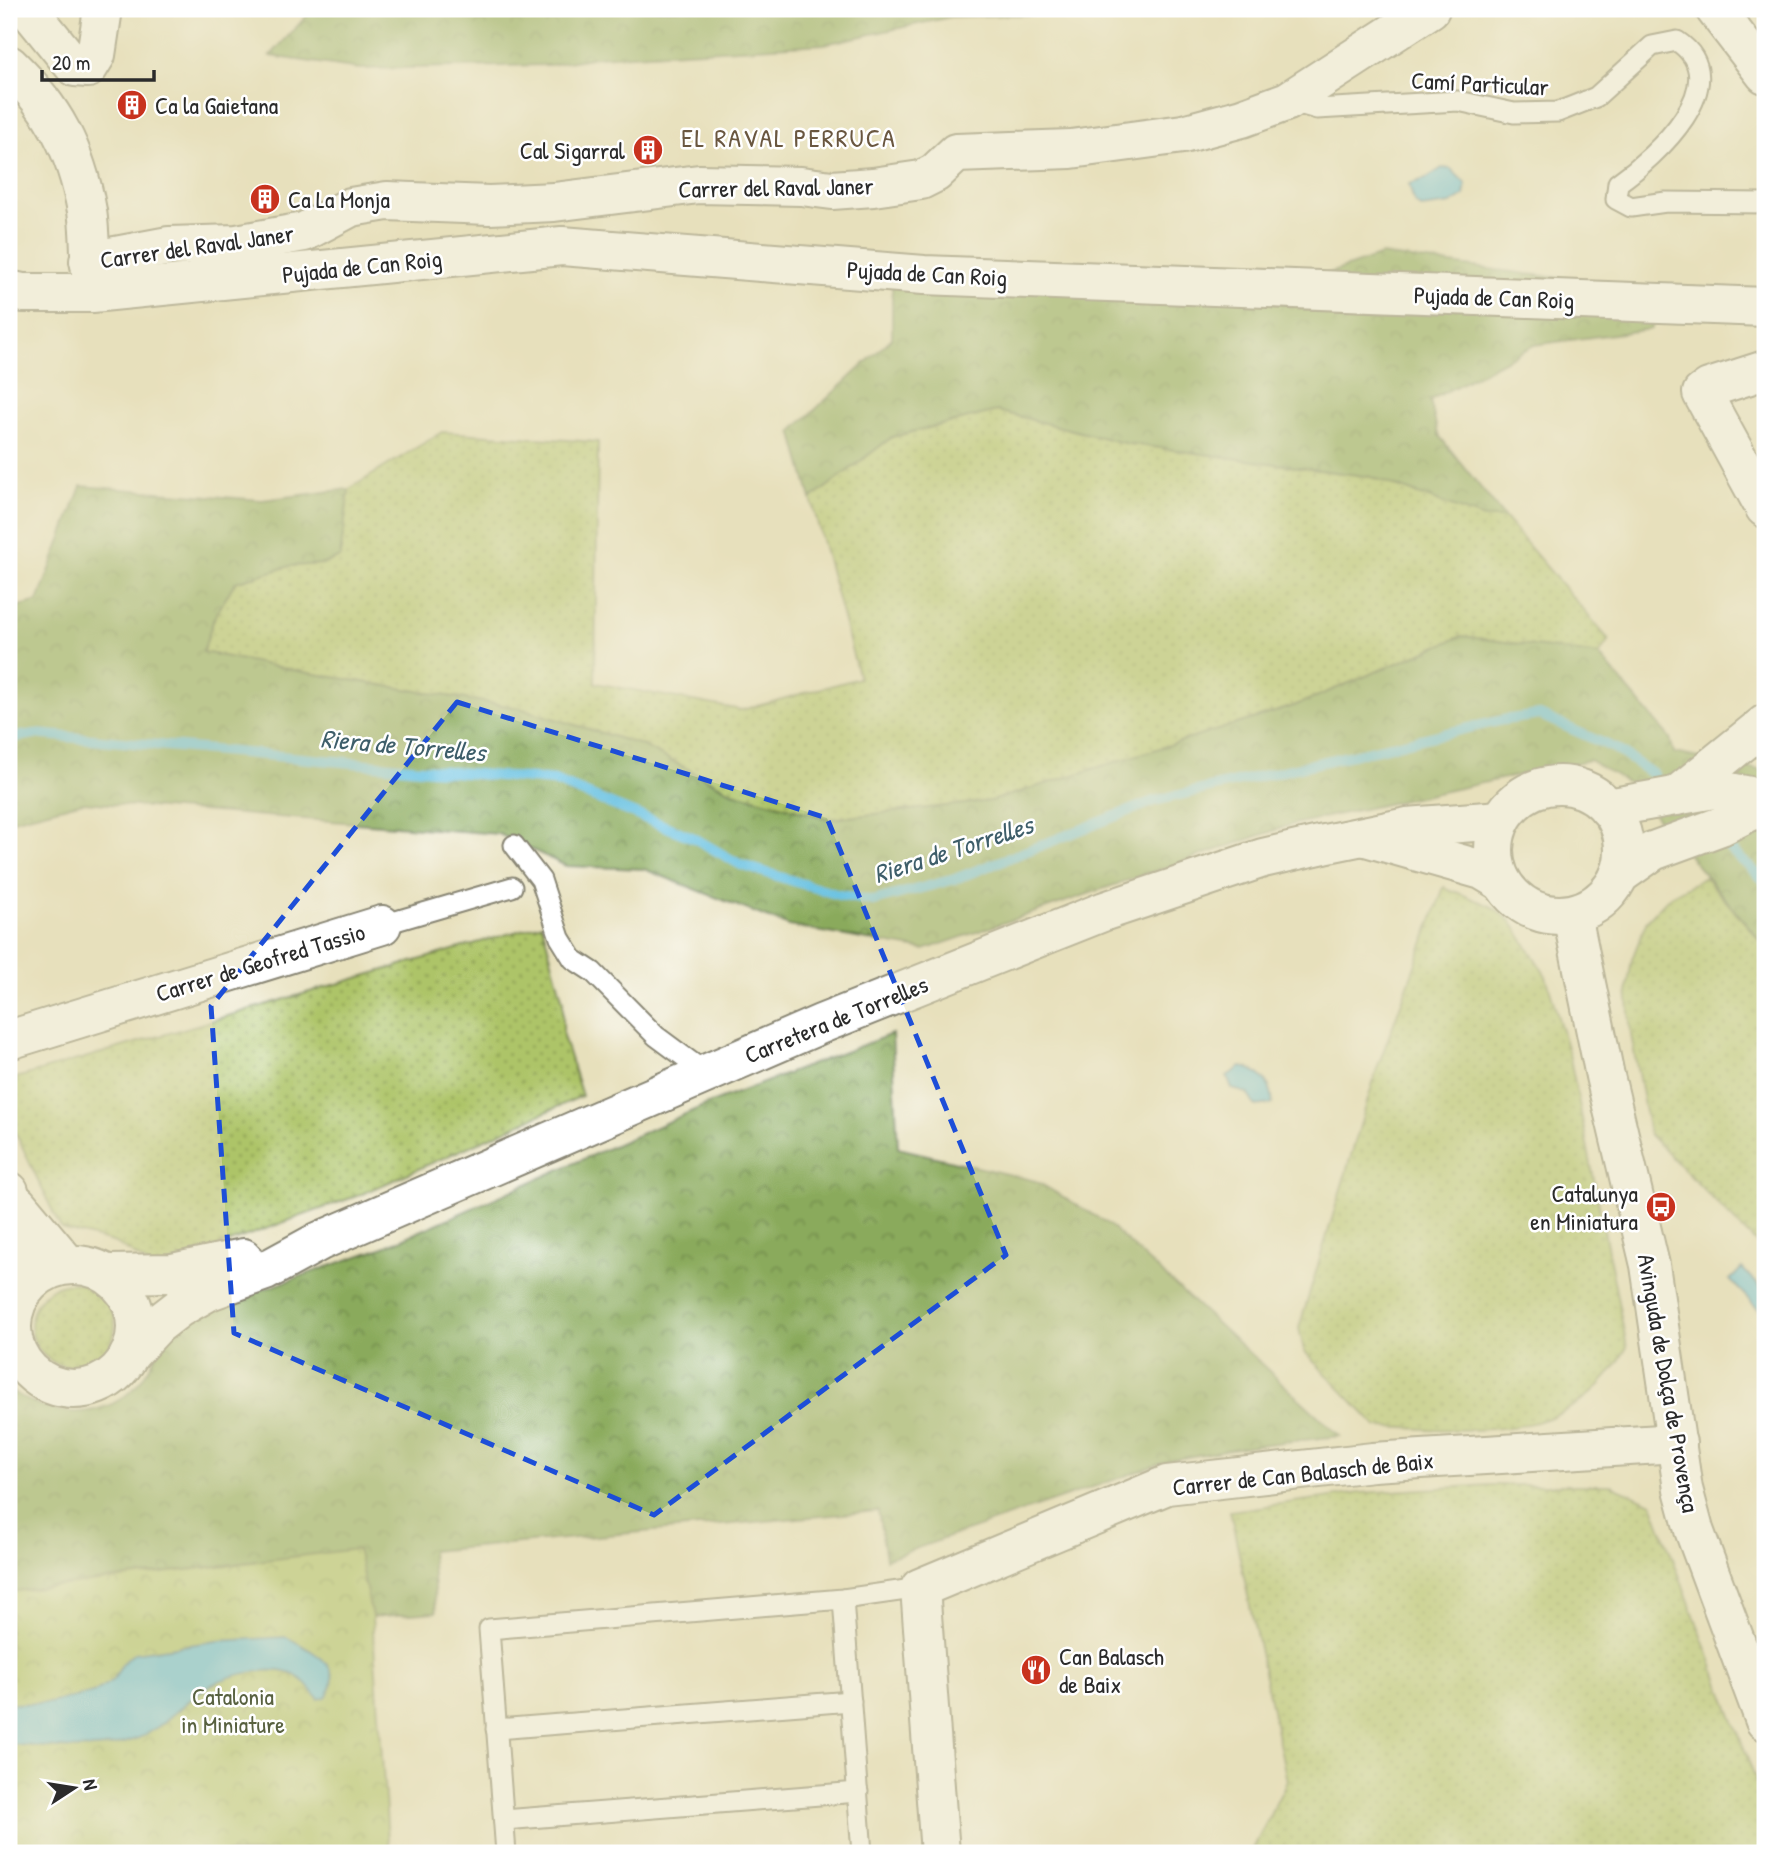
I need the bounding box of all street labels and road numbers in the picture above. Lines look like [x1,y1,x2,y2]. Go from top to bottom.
street label: Camí Particular [1410,63,1550,103]
street label: Carrer del Raval Janer [678,169,874,205]
street label: Carrer del Raval Janer [98,217,296,275]
street label: Pujada de Can Roig [281,242,443,290]
street label: Pujada de Can Roig [846,253,1008,293]
street label: Pujada de Can Roig [1413,278,1575,316]
street label: Carrer de Geofred Tassio [152,915,369,1009]
street label: Carretera de Torrelles [740,968,932,1070]
street label: Avinguda de Dolça de Provença [1631,1251,1707,1515]
street label: Carrer de Can Balasch de Baix [1171,1443,1435,1503]

